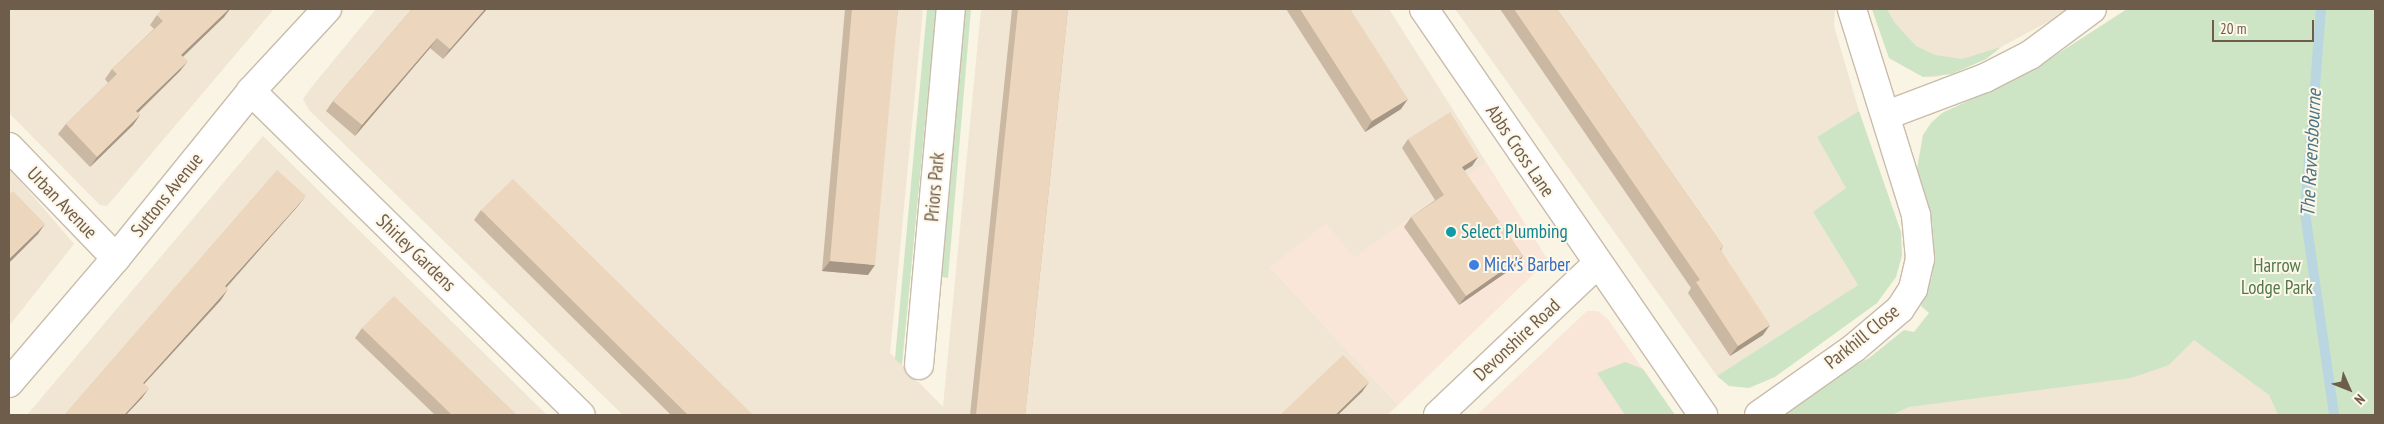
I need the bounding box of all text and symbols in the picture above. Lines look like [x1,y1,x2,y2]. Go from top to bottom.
scale bar [2214,10,2316,42]
text: 20 m [2220,19,2246,38]
water label: The Ravensbourne [2296,88,2326,218]
street label: Abbs Cross Lane [1481,101,1559,201]
street label: Suttons Avenue [126,148,208,242]
street label: Priors Park [921,151,949,223]
street label: Urban Avenue [22,162,102,244]
street label: Shirley Gardens [371,209,461,297]
place label: Select Plumbing [1461,221,1568,243]
marker: Select Plumbing [1445,226,1457,238]
place label: Mick's Barber [1484,254,1570,276]
park label: Harrow Lodge Park [2241,255,2313,299]
marker: Mick's Barber [1468,259,1480,271]
street label: Devonshire Road [1469,294,1565,386]
street label: Parkhill Close [1820,300,1904,374]
north arrow [2324,364,2374,414]
text: N [2351,390,2369,408]

